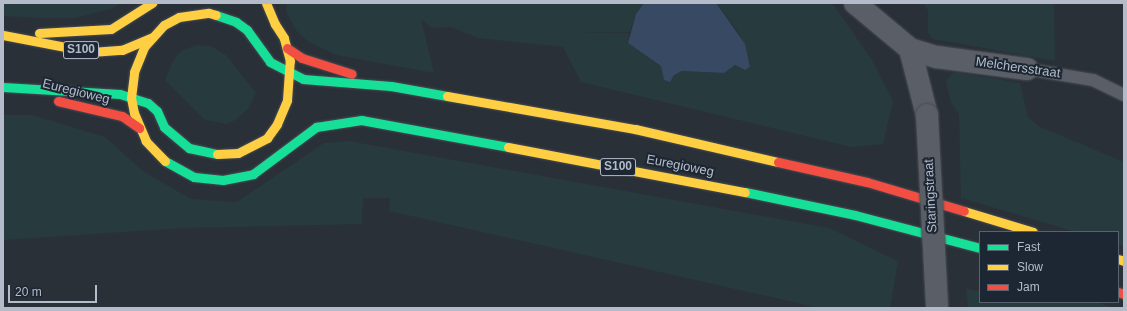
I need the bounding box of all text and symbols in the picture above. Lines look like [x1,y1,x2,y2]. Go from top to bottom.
road number: S100 [62,40,100,60]
street label: Melchersstraat [975,54,1061,82]
street label: Euregioweg [41,76,111,108]
street label: Euregioweg [645,152,715,180]
road number: S100 [599,157,637,177]
street label: Staringstraat [921,159,941,233]
legend [979,231,1119,303]
text: Fast [1017,240,1040,254]
text: Slow [1017,260,1043,274]
scale bar [10,277,99,303]
text: Jam [1017,280,1040,294]
text: 20 m [15,285,42,299]

